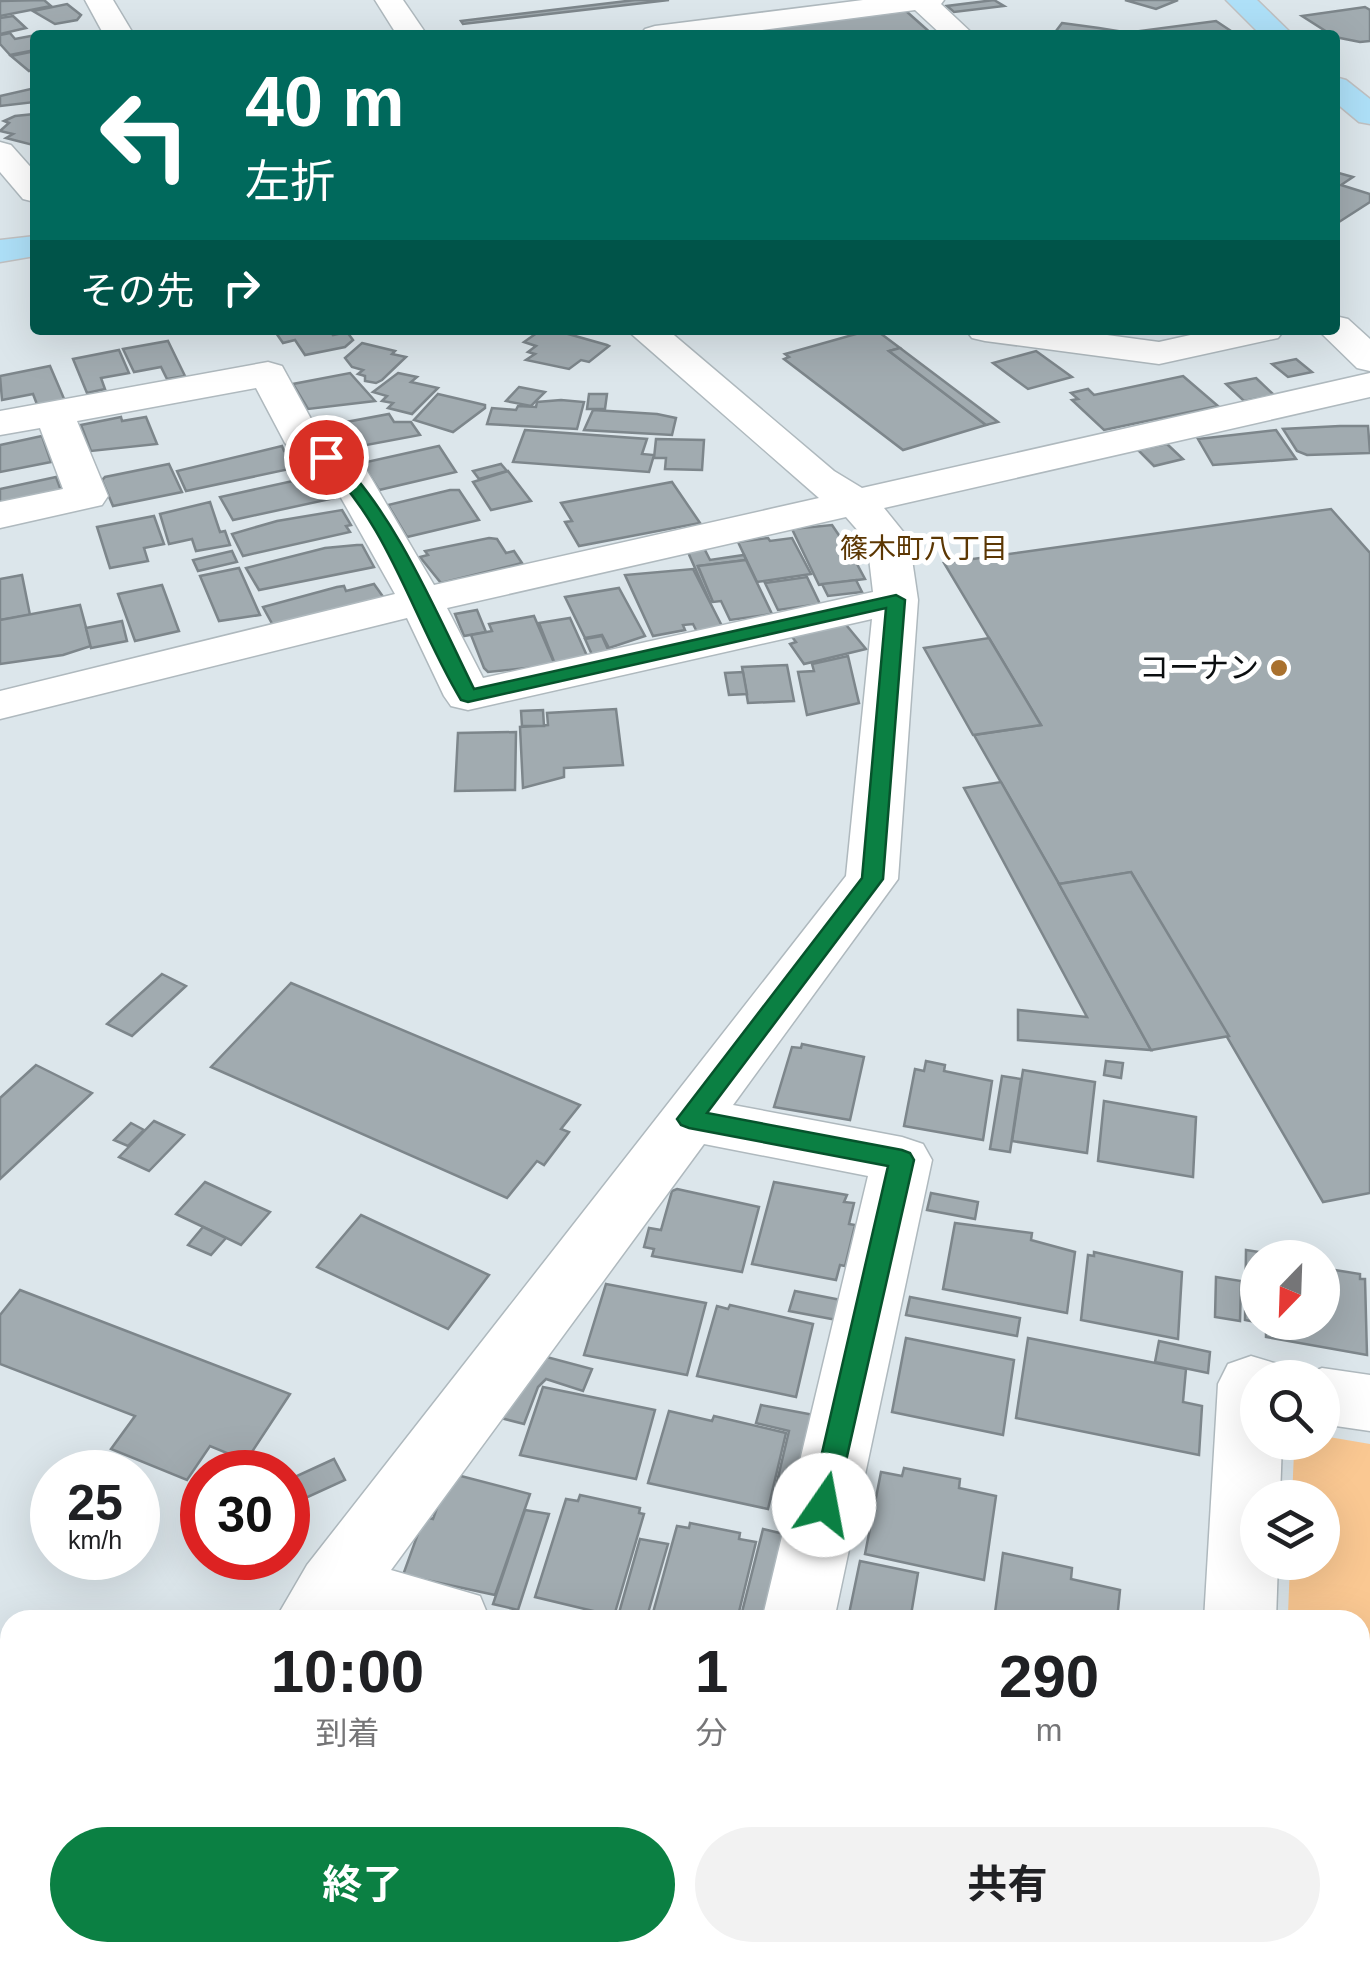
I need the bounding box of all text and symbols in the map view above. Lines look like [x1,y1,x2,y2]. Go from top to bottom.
text: 40 m [245,63,405,141]
icon: left [80,70,210,200]
text: 左折 [245,156,335,207]
icon: right [214,260,269,315]
text: その先 [80,270,194,312]
pin [284,415,369,500]
icon: arrive [299,430,354,485]
district label: 篠木町八丁目 [840,533,1008,564]
place label: コーナン [1139,651,1259,684]
marker: コーナン [1268,657,1290,679]
north arrow [1240,1240,1340,1340]
map controls [1240,1240,1340,1580]
button: search [1240,1360,1340,1460]
speed limit sign: 30 [180,1450,310,1580]
position arrow [772,1453,876,1557]
text: 25 [67,1475,123,1531]
button: layers [1240,1480,1340,1580]
text: km/h [68,1526,122,1554]
text: 10:00 [271,1638,424,1705]
text: 1 [695,1638,728,1705]
text: 290 [999,1643,1099,1710]
text: m [1036,1712,1062,1748]
text: 到着 [315,1715,379,1751]
text: 分 [696,1715,728,1751]
button: 終了 [50,1827,675,1942]
button: 共有 [695,1827,1320,1942]

